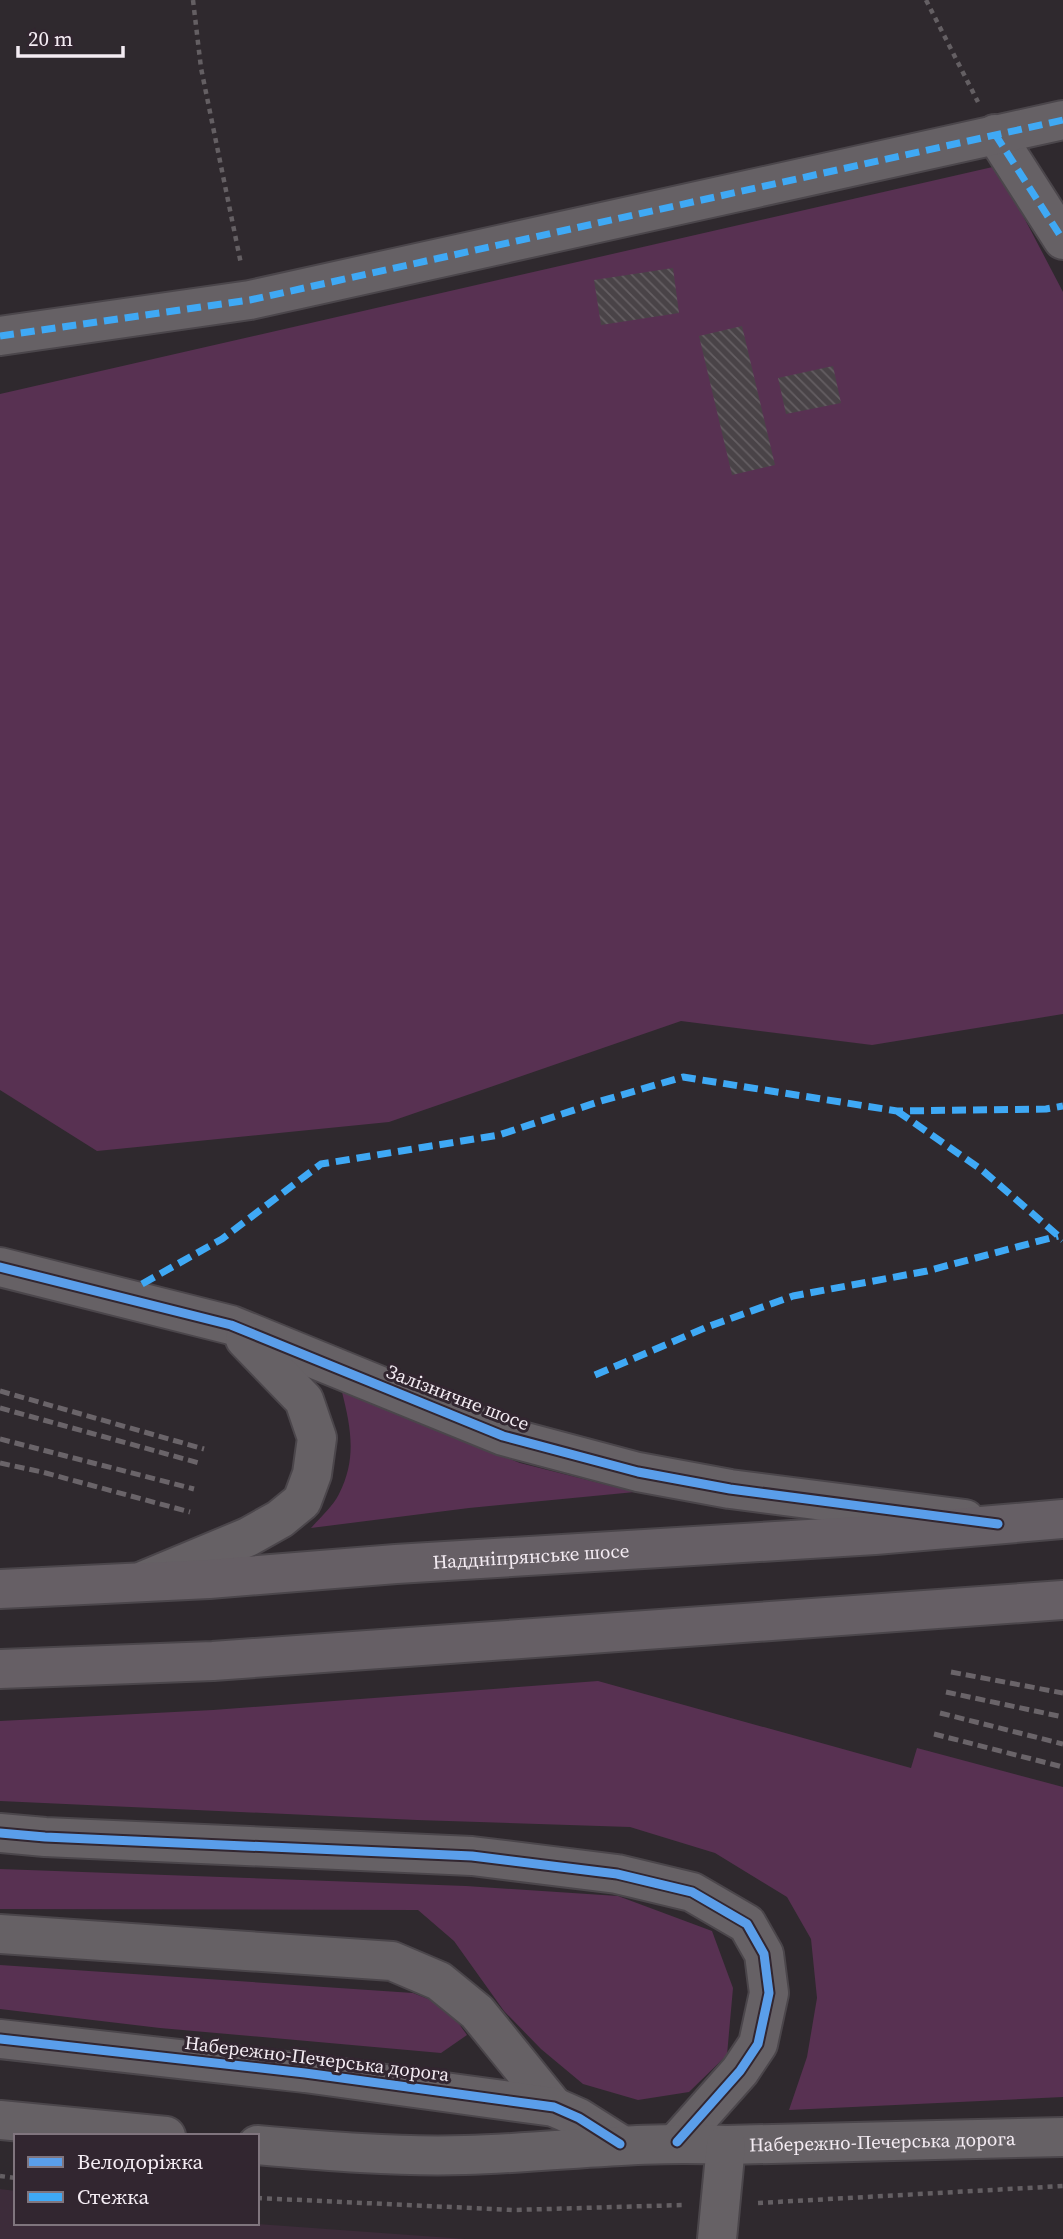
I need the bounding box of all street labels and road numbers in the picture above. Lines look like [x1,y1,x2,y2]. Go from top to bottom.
street label: Залізничне шосе [383,1358,533,1436]
street label: Наддніпрянське шосе [432,1537,630,1575]
street label: Набережно-Печерська дорога [183,2029,451,2087]
street label: Набережно-Печерська дорога [749,2125,1016,2157]

